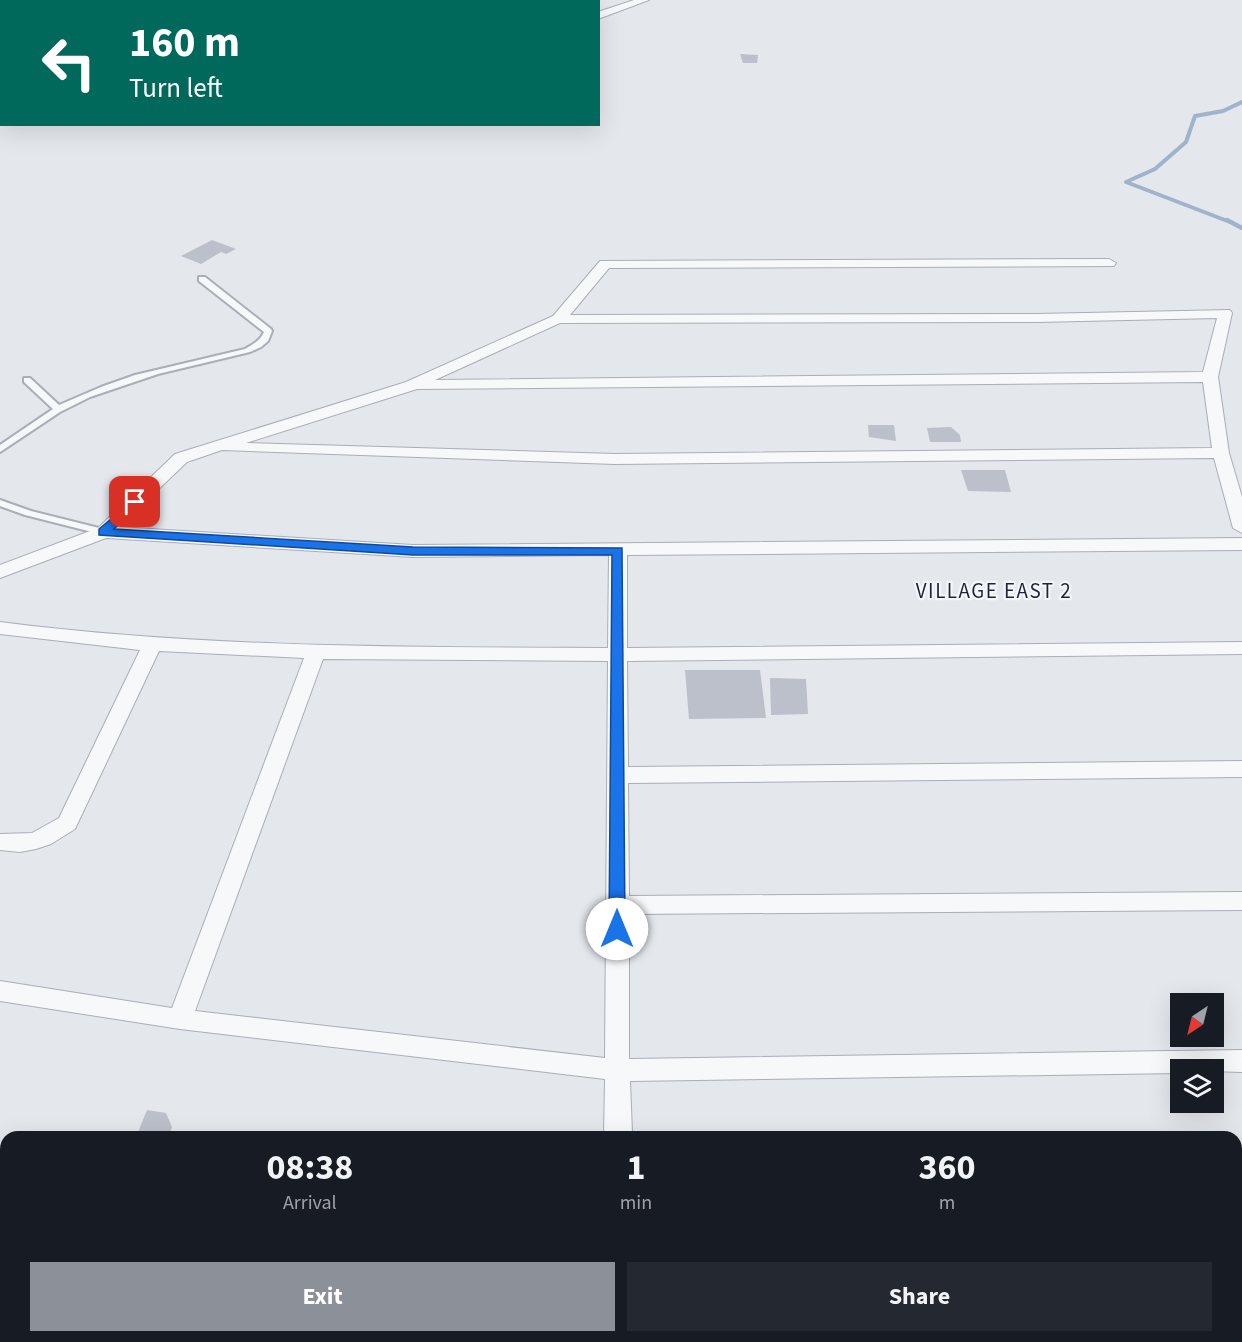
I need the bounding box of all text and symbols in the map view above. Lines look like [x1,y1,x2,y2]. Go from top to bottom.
text: 160 m [129,13,240,73]
icon: left [30,24,108,102]
text: Turn left [129,69,223,108]
pin [109,476,160,527]
icon: arrive [118,485,151,518]
district label: VILLAGE EAST 2 [916,576,1072,606]
position arrow [585,897,649,961]
north arrow [1170,993,1224,1047]
map controls [1170,993,1224,1113]
button: layers [1170,1059,1224,1113]
text: 08:38 [266,1142,353,1193]
text: 1 [626,1142,645,1193]
text: 360 [919,1142,976,1193]
text: Arrival [283,1189,337,1217]
text: min [620,1189,652,1217]
text: m [939,1189,955,1217]
button: Exit [30,1262,615,1331]
button: Share [627,1262,1212,1331]

